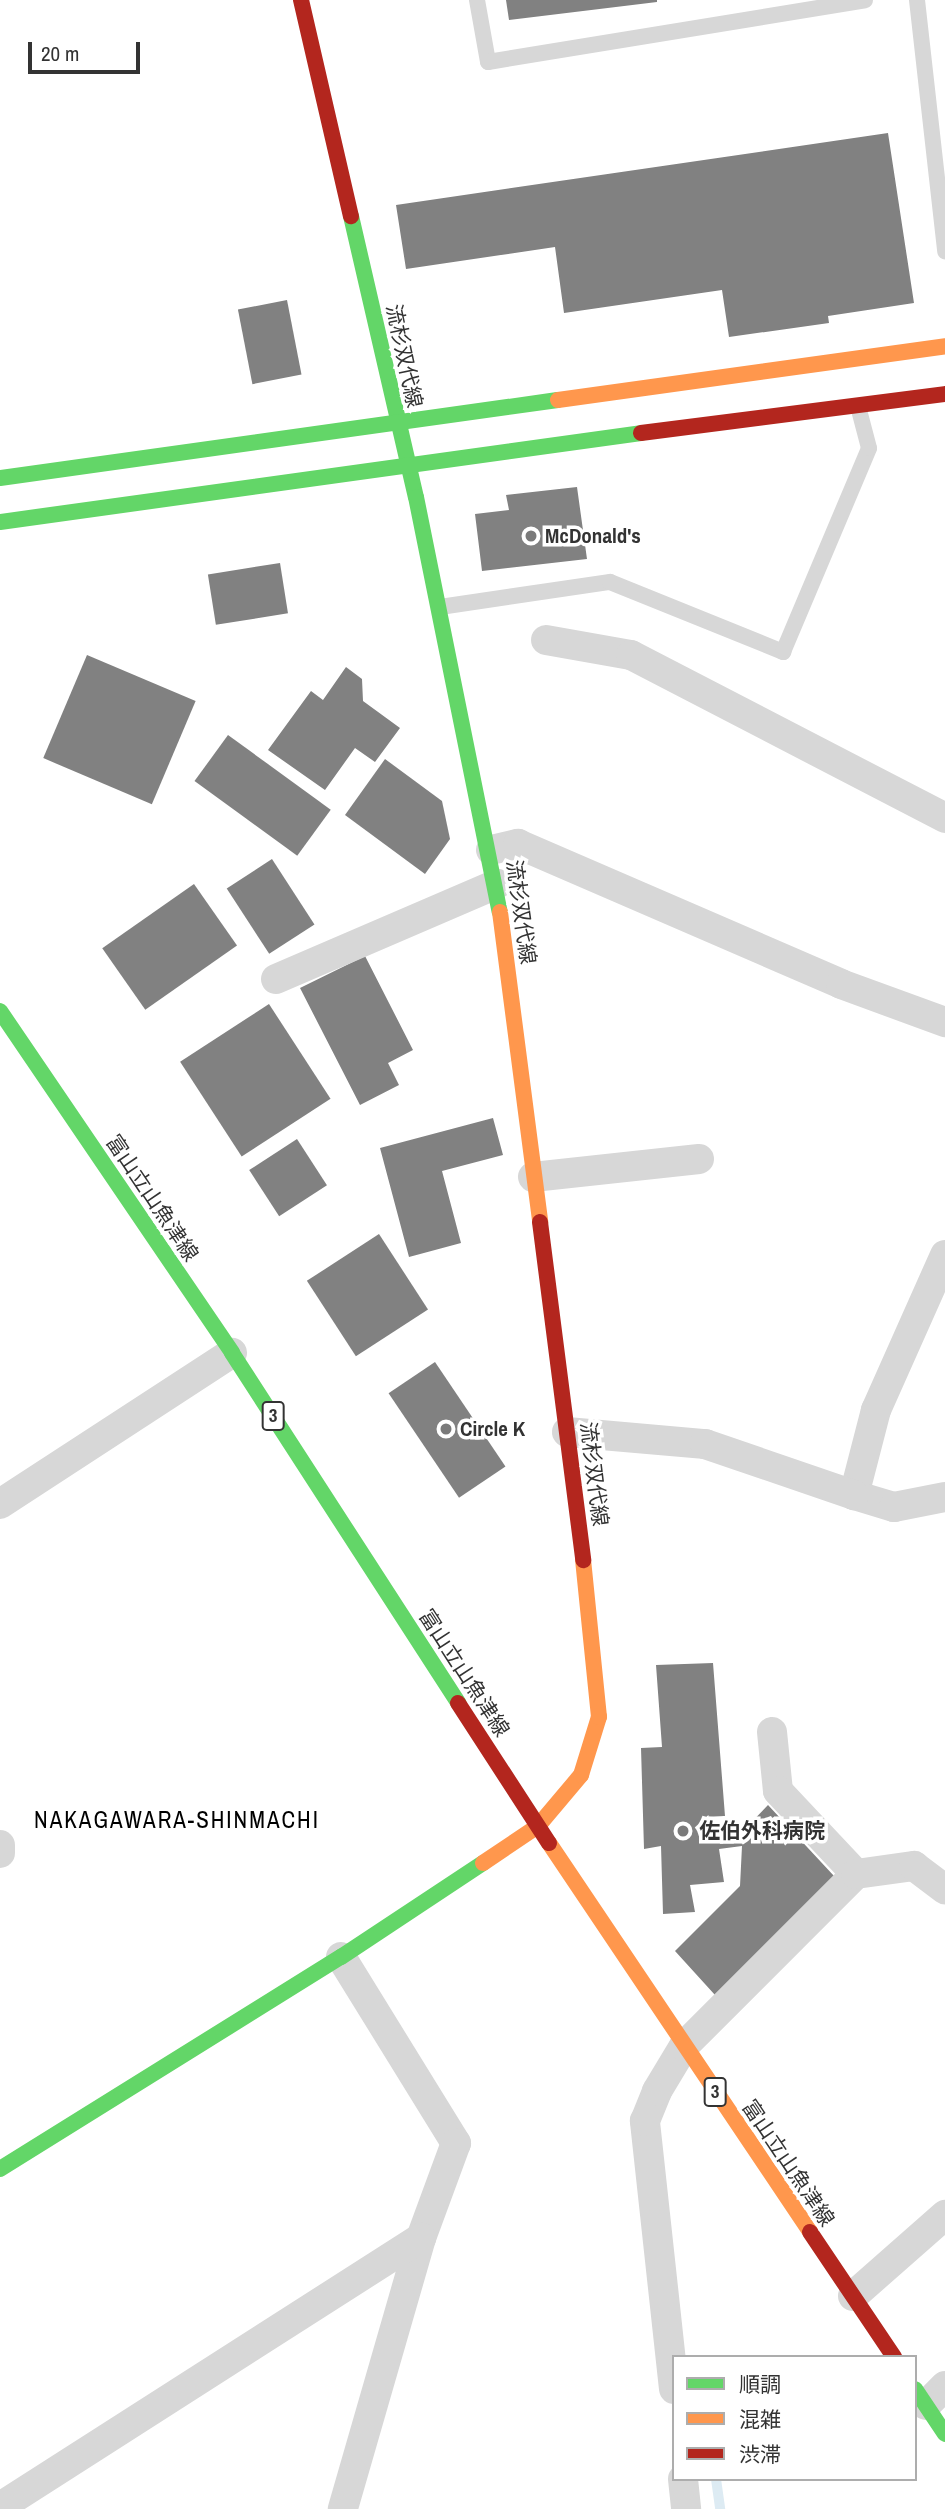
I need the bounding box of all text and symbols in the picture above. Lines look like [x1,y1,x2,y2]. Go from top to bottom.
scale bar [32,28,144,72]
text: 20 m [41,39,79,68]
street label: 流杉双代線 [381,302,427,410]
place label: McDonald's [545,523,641,549]
marker: McDonald's [523,528,539,544]
street label: 流杉双代線 [501,858,541,966]
street label: 富山立山魚津線 [100,1130,204,1266]
road number: 3 [261,1400,285,1432]
place label: Circle K [460,1416,525,1442]
street label: 流杉双代線 [575,1420,613,1528]
marker: Circle K [438,1421,454,1437]
street label: 富山立山魚津線 [413,1604,515,1742]
district label: NAKAGAWARA-SHINMACHI [37,1806,317,1834]
place label: 佐伯外科病院 [699,1818,825,1844]
marker: 佐伯外科病院 [673,1821,693,1841]
road number: 3 [703,2076,727,2108]
street label: 富山立山魚津線 [736,2095,840,2231]
legend [672,2355,917,2481]
text: 順調 [739,2370,781,2399]
text: 混雑 [739,2405,781,2434]
text: 渋滞 [739,2440,781,2469]

